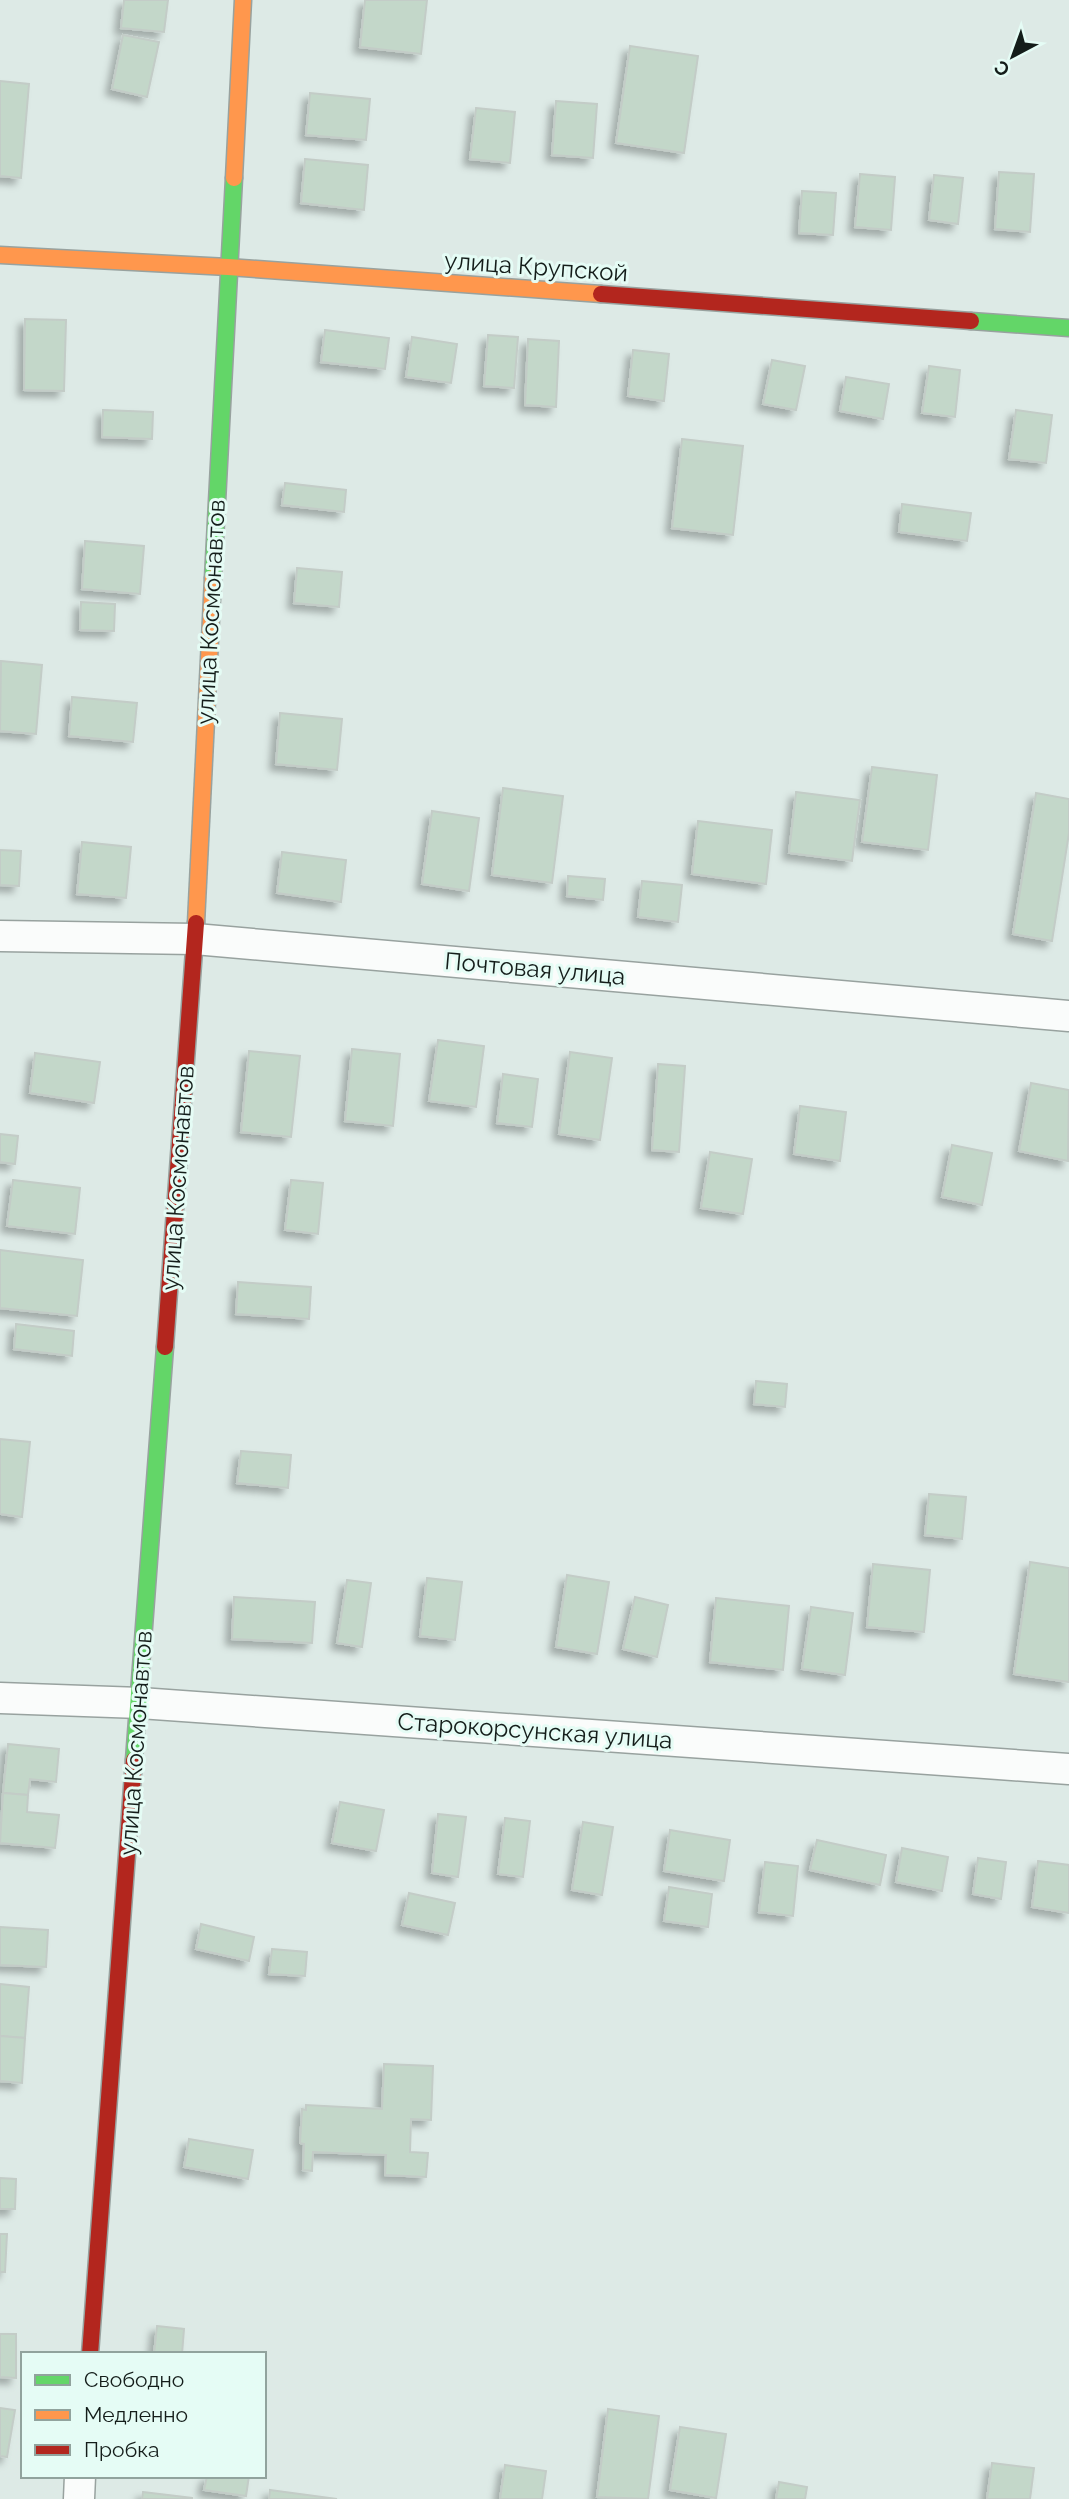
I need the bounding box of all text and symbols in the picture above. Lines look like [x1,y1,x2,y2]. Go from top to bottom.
north arrow [978,21,1048,91]
text: С [990,56,1014,81]
street label: улица Крупской [443,246,629,287]
street label: улица Космонавтов [190,499,231,725]
street label: Почтовая улица [443,946,627,991]
street label: улица Космонавтов [155,1064,200,1291]
street label: улица Космонавтов [113,1629,158,1856]
street label: Старокорсунская улица [397,1706,673,1755]
legend [21,2352,266,2478]
text: Свободно [84,2367,184,2392]
text: Медленно [84,2402,188,2427]
text: Пробка [84,2437,160,2462]

